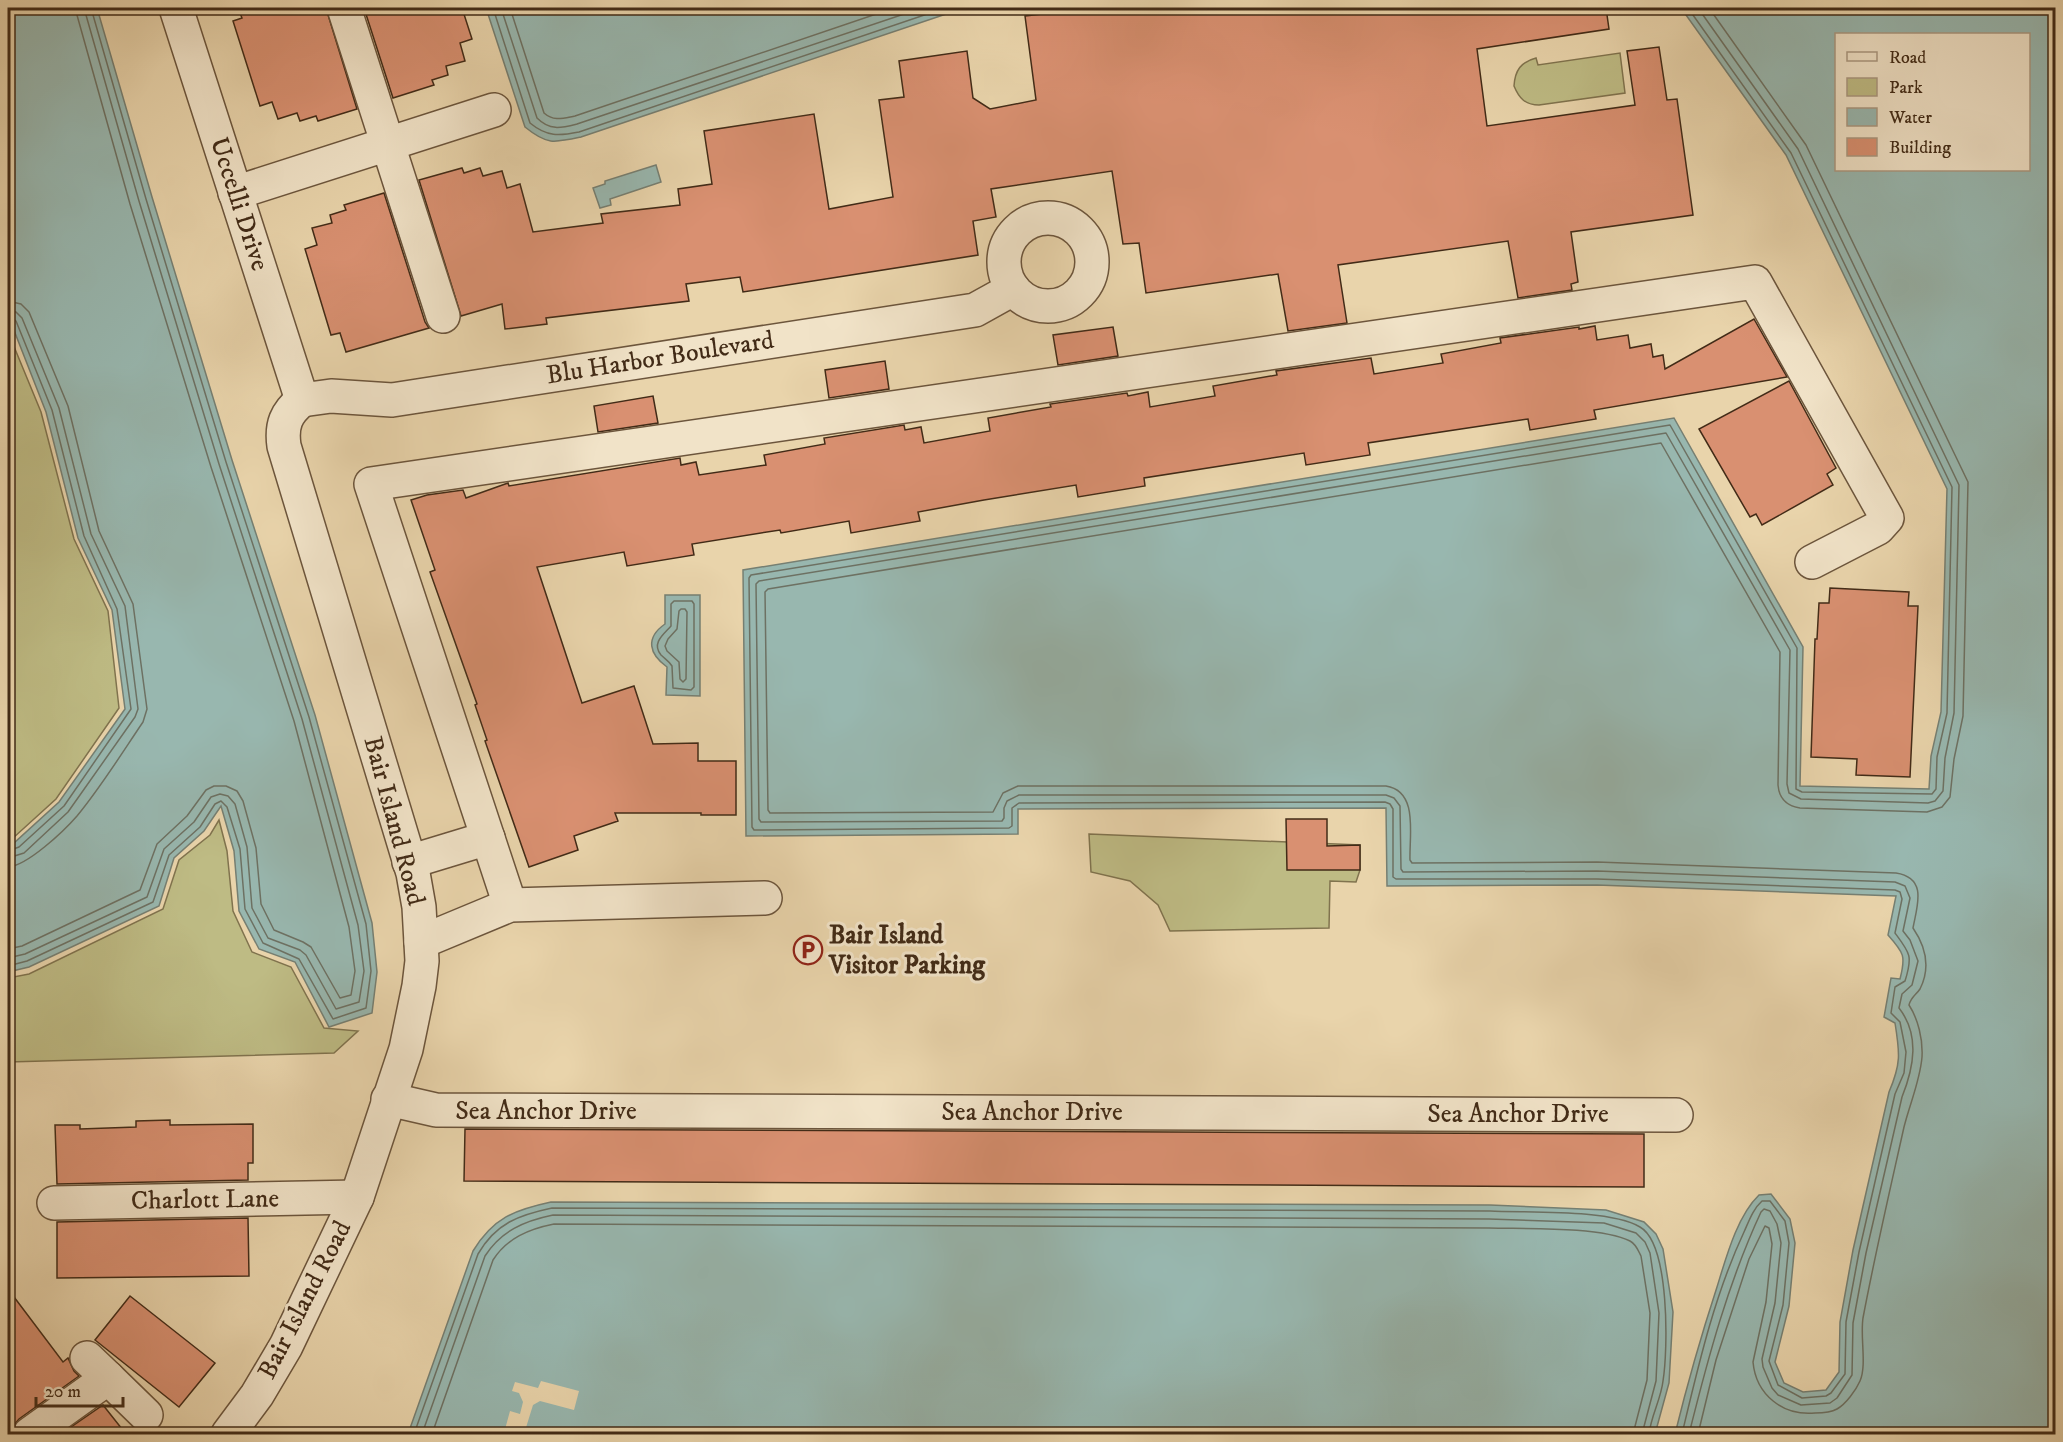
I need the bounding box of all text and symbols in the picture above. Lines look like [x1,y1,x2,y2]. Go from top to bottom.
legend [1835,33,2030,171]
text: Road [1889,47,1926,69]
text: Park [1889,77,1923,99]
text: Water [1888,107,1932,129]
street label: Uccelli Drive [202,133,276,275]
text: Building [1889,137,1951,159]
street label: Blu Harbor Boulevard [544,324,776,392]
street label: Bair Island Road [356,733,432,909]
place label: Bair Island Visitor Parking [828,919,986,982]
parking icon: Bair Island Visitor Parking [792,934,824,966]
street label: Sea Anchor Drive [455,1095,637,1128]
street label: Sea Anchor Drive [941,1096,1123,1129]
street label: Sea Anchor Drive [1427,1098,1609,1131]
street label: Charlott Lane [131,1182,279,1218]
street label: Bair Island Road [251,1215,359,1385]
scale bar [36,1370,123,1408]
text: 20 m [45,1381,81,1403]

